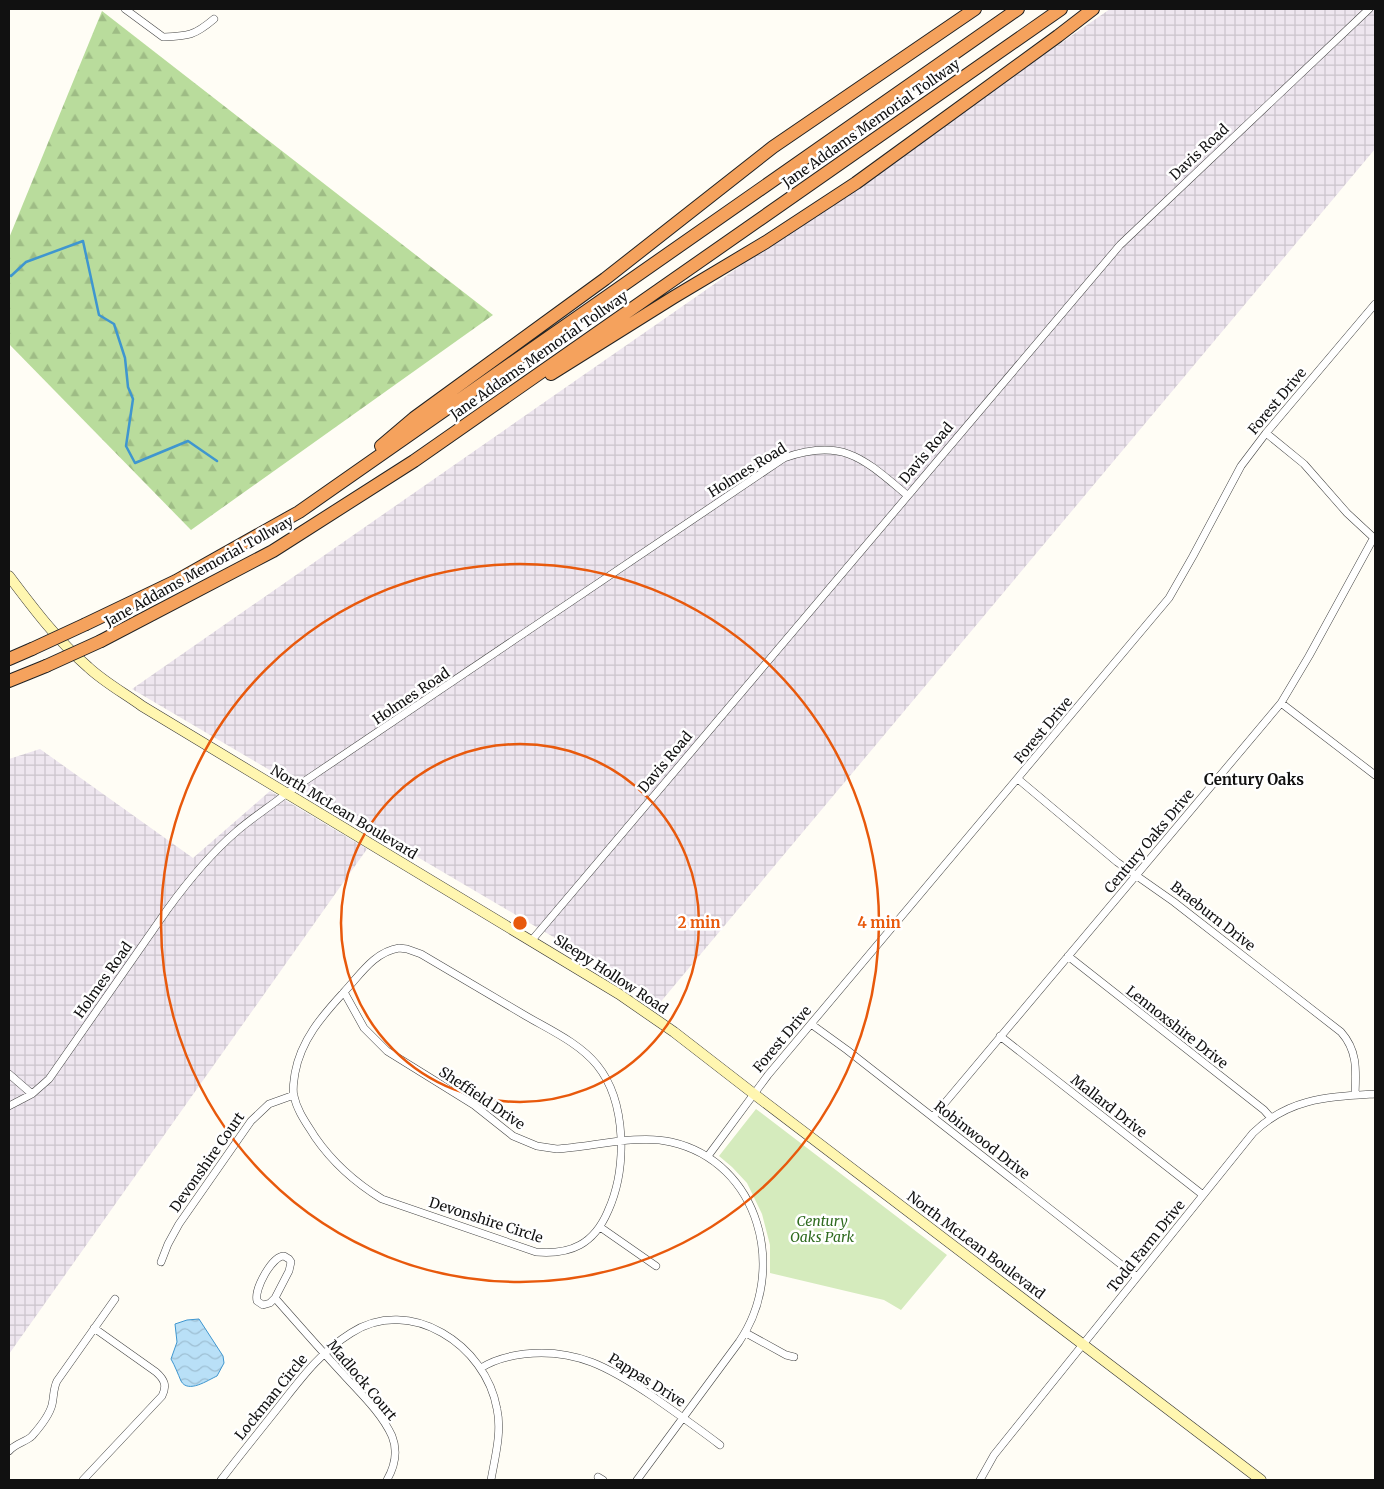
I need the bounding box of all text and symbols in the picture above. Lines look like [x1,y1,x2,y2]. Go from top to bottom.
street label: Jane Addams Memorial Tollway [778,54,964,192]
street label: Davis Road [1166,120,1233,184]
street label: Jane Addams Memorial Tollway [446,286,632,424]
street label: Forest Drive [1244,364,1310,438]
street label: Davis Road [895,418,957,487]
street label: Holmes Road [705,439,790,501]
street label: Jane Addams Memorial Tollway [101,511,297,631]
street label: Holmes Road [369,663,453,728]
street label: Forest Drive [1010,693,1076,767]
street label: Davis Road [634,727,696,796]
street label: North McLean Boulevard [267,761,421,863]
district label: Century Oaks [1204,770,1304,789]
street label: Century Oaks Drive [1100,785,1198,897]
street label: Braeburn Drive [1167,877,1259,955]
text: 2 min [678,913,720,932]
text: 4 min [857,913,901,932]
centre of rings [511,914,529,932]
street label: Sleepy Hollow Road [551,930,672,1018]
street label: Holmes Road [70,938,136,1022]
street label: Lennoxshire Drive [1122,982,1232,1072]
street label: Forest Drive [749,1002,815,1076]
street label: Sheffield Drive [436,1063,528,1133]
street label: Mallard Drive [1067,1071,1151,1141]
street label: Robinwood Drive [931,1097,1033,1183]
street label: Devonshire Court [166,1108,249,1216]
street label: North McLean Boulevard [904,1187,1049,1303]
street label: Devonshire Circle [427,1193,545,1247]
street label: Todd Farm Drive [1103,1196,1189,1296]
park label: Century Oaks Park [790,1212,854,1246]
street label: Madlock Court [323,1336,401,1424]
street label: Pappas Drive [605,1349,689,1411]
street label: Lockman Circle [231,1350,311,1444]

